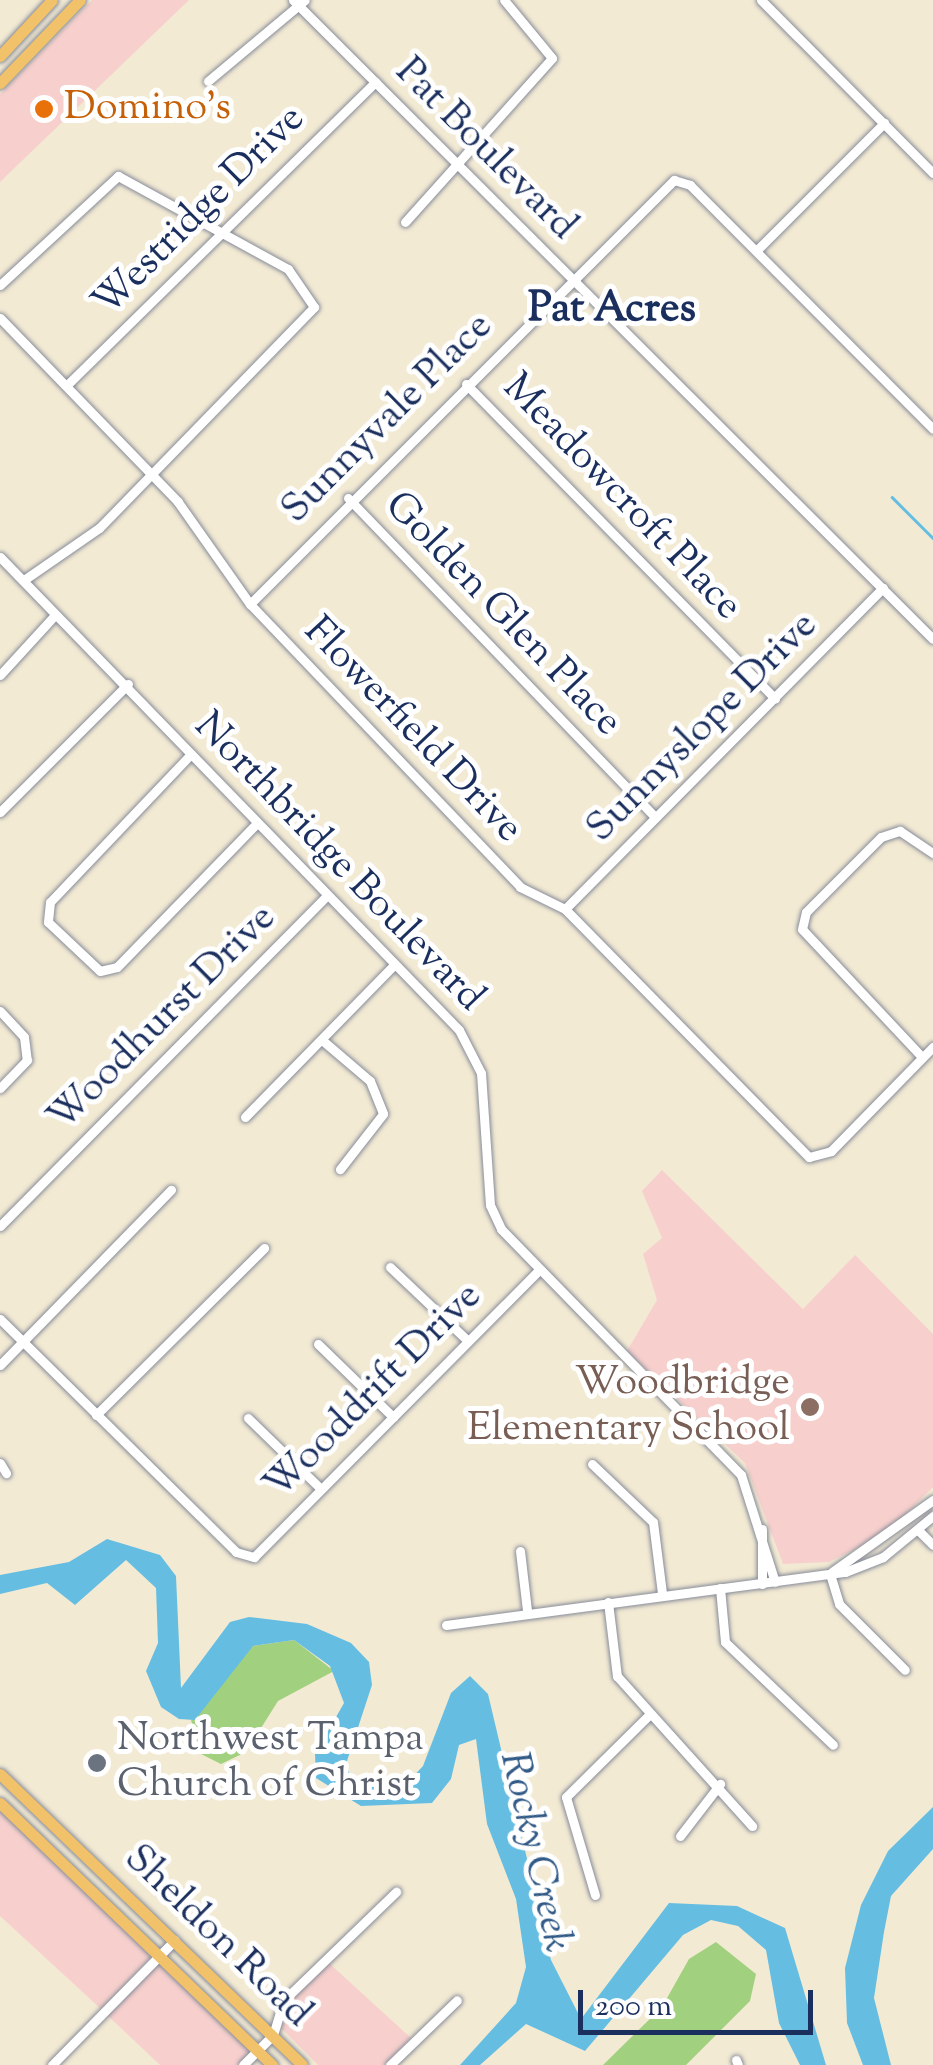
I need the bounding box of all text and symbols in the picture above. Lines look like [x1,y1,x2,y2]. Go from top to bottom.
street label: Pat Boulevard [384,49,586,251]
place label: Domino's [64,85,231,133]
street label: Westridge Drive [84,96,316,328]
marker: Domino's [33,98,55,120]
district label: Pat Acres [528,285,696,335]
street label: Sunnyvale Place [273,304,503,534]
street label: Meadowcroft Place [491,365,751,631]
street label: Golden Glen Place [373,483,631,747]
street label: Sunnyslope Drive [578,603,828,853]
street label: Flowerfield Drive [293,608,531,854]
street label: Northbridge Boulevard [183,704,493,1022]
street label: Woodhurst Drive [39,895,287,1143]
street label: Wooddrift Drive [255,1273,493,1511]
place label: Woodbridge Elementary School [467,1360,790,1454]
marker: Woodbridge Elementary School [799,1396,821,1418]
place label: Northwest Tampa Church of Christ [117,1716,424,1810]
water label: Rocky Creek [487,1747,581,1957]
marker: Northwest Tampa Church of Christ [86,1752,108,1774]
street label: Sheldon Road [113,1836,321,2038]
scale bar [583,1970,818,2032]
text: 200 m [595,1986,672,2029]

